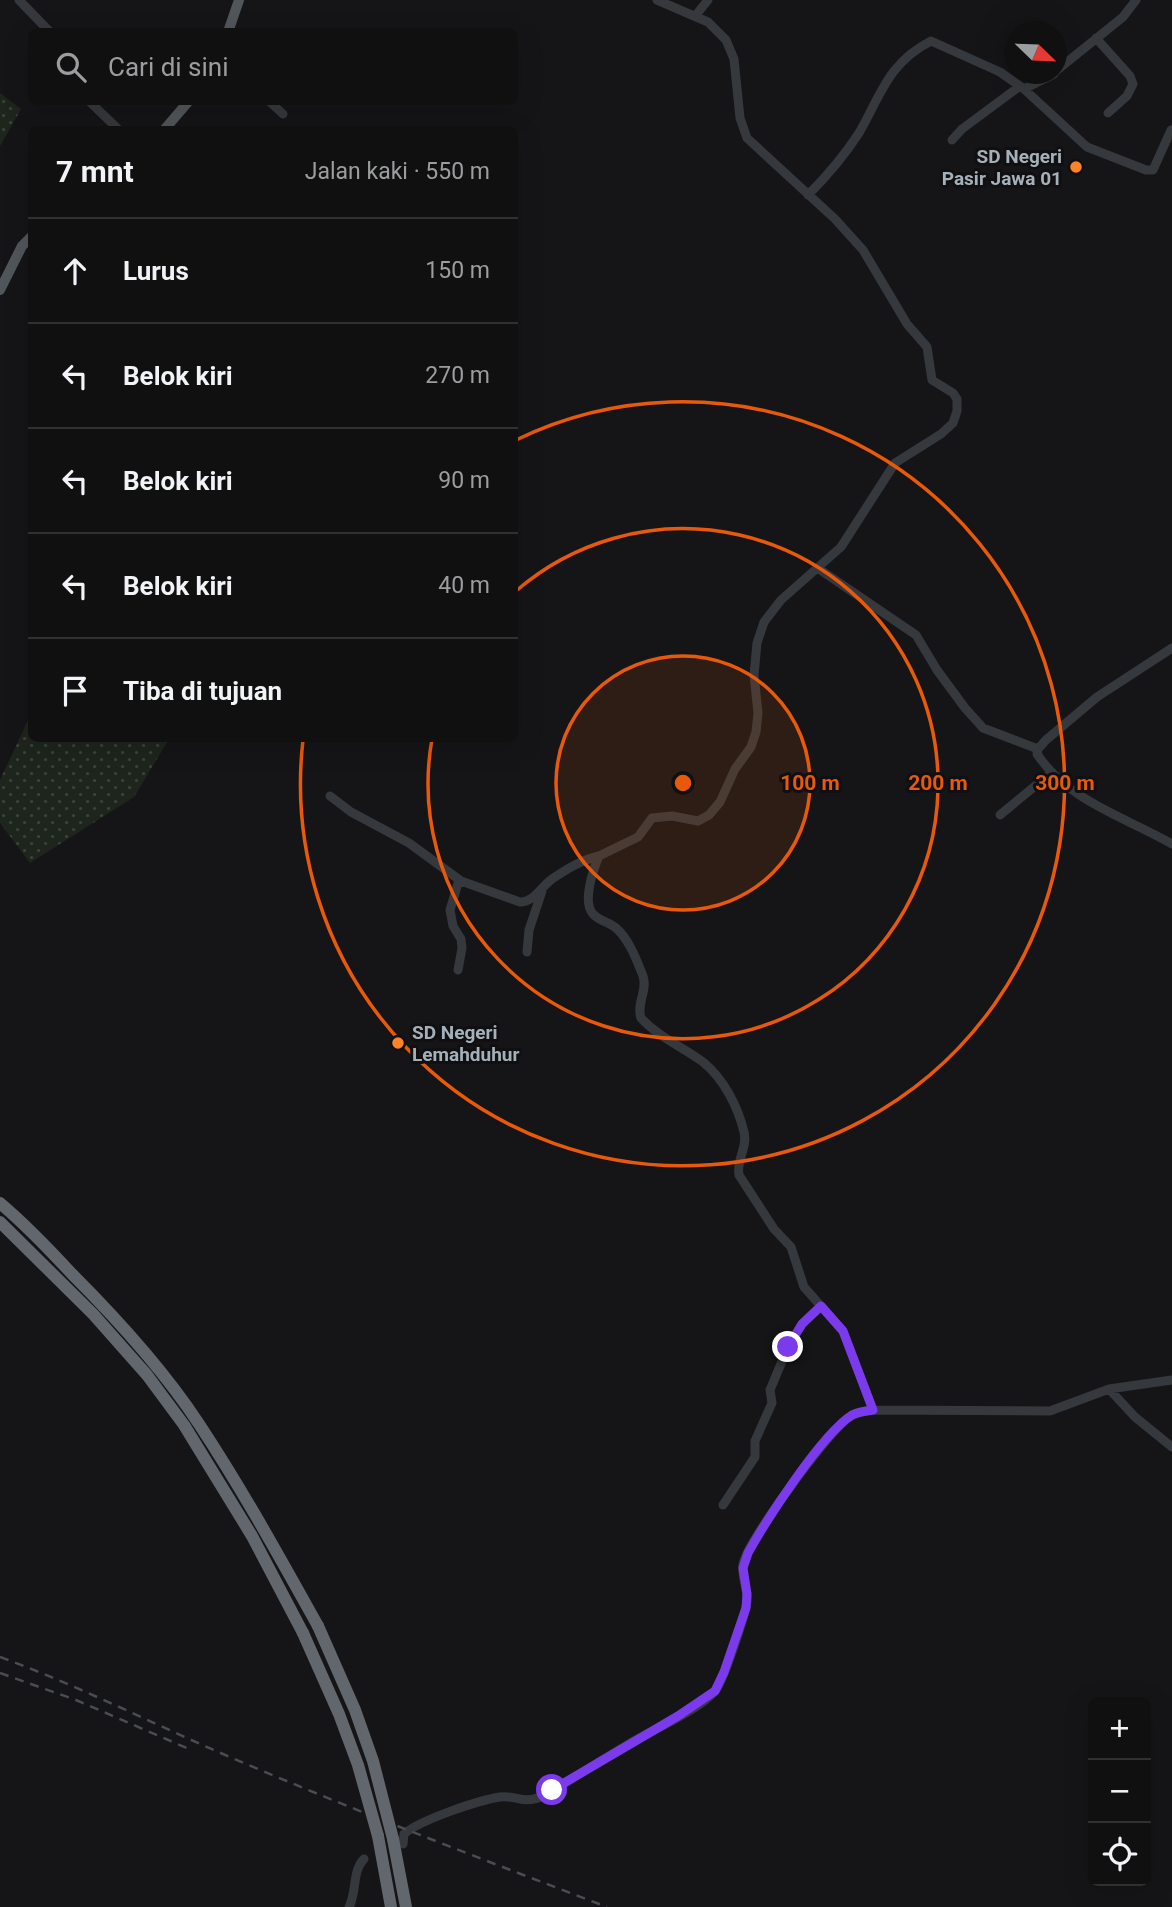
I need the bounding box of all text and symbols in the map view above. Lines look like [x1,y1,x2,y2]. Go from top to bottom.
north arrow [1004,21,1067,84]
search box [28,28,518,105]
icon: search [52,48,90,86]
text: Cari di sini [108,52,229,82]
place label: SD Negeri Pasir Jawa 01 [942,145,1062,190]
text: 7 mnt [56,154,134,189]
text: Jalan kaki · 550 m [305,158,490,185]
marker: SD Negeri Pasir Jawa 01 [1068,159,1084,175]
icon: ahead [56,252,94,290]
text: Lurus [123,256,189,286]
text: 150 m [425,257,490,284]
icon: left [56,357,94,395]
text: Belok kiri [123,361,233,391]
text: 270 m [425,362,490,389]
icon: left [56,462,94,500]
text: Belok kiri [123,466,233,496]
text: 90 m [438,467,490,494]
icon: left [56,567,94,605]
text: Belok kiri [123,571,233,601]
text: 40 m [438,572,490,599]
icon: arrive [56,672,94,710]
text: Tiba di tujuan [123,676,282,706]
centre of rings [671,771,695,795]
text: 100 m [780,771,840,795]
text: 200 m [908,771,968,795]
text: 300 m [1035,771,1095,795]
place label: SD Negeri Lemahduhur [412,1021,519,1066]
marker: SD Negeri Lemahduhur [390,1035,406,1051]
route end [772,1331,803,1362]
map controls [1088,1697,1151,1886]
button: + [1088,1697,1151,1760]
button: − [1088,1760,1151,1823]
route start [536,1774,567,1805]
button: locate [1088,1823,1151,1886]

